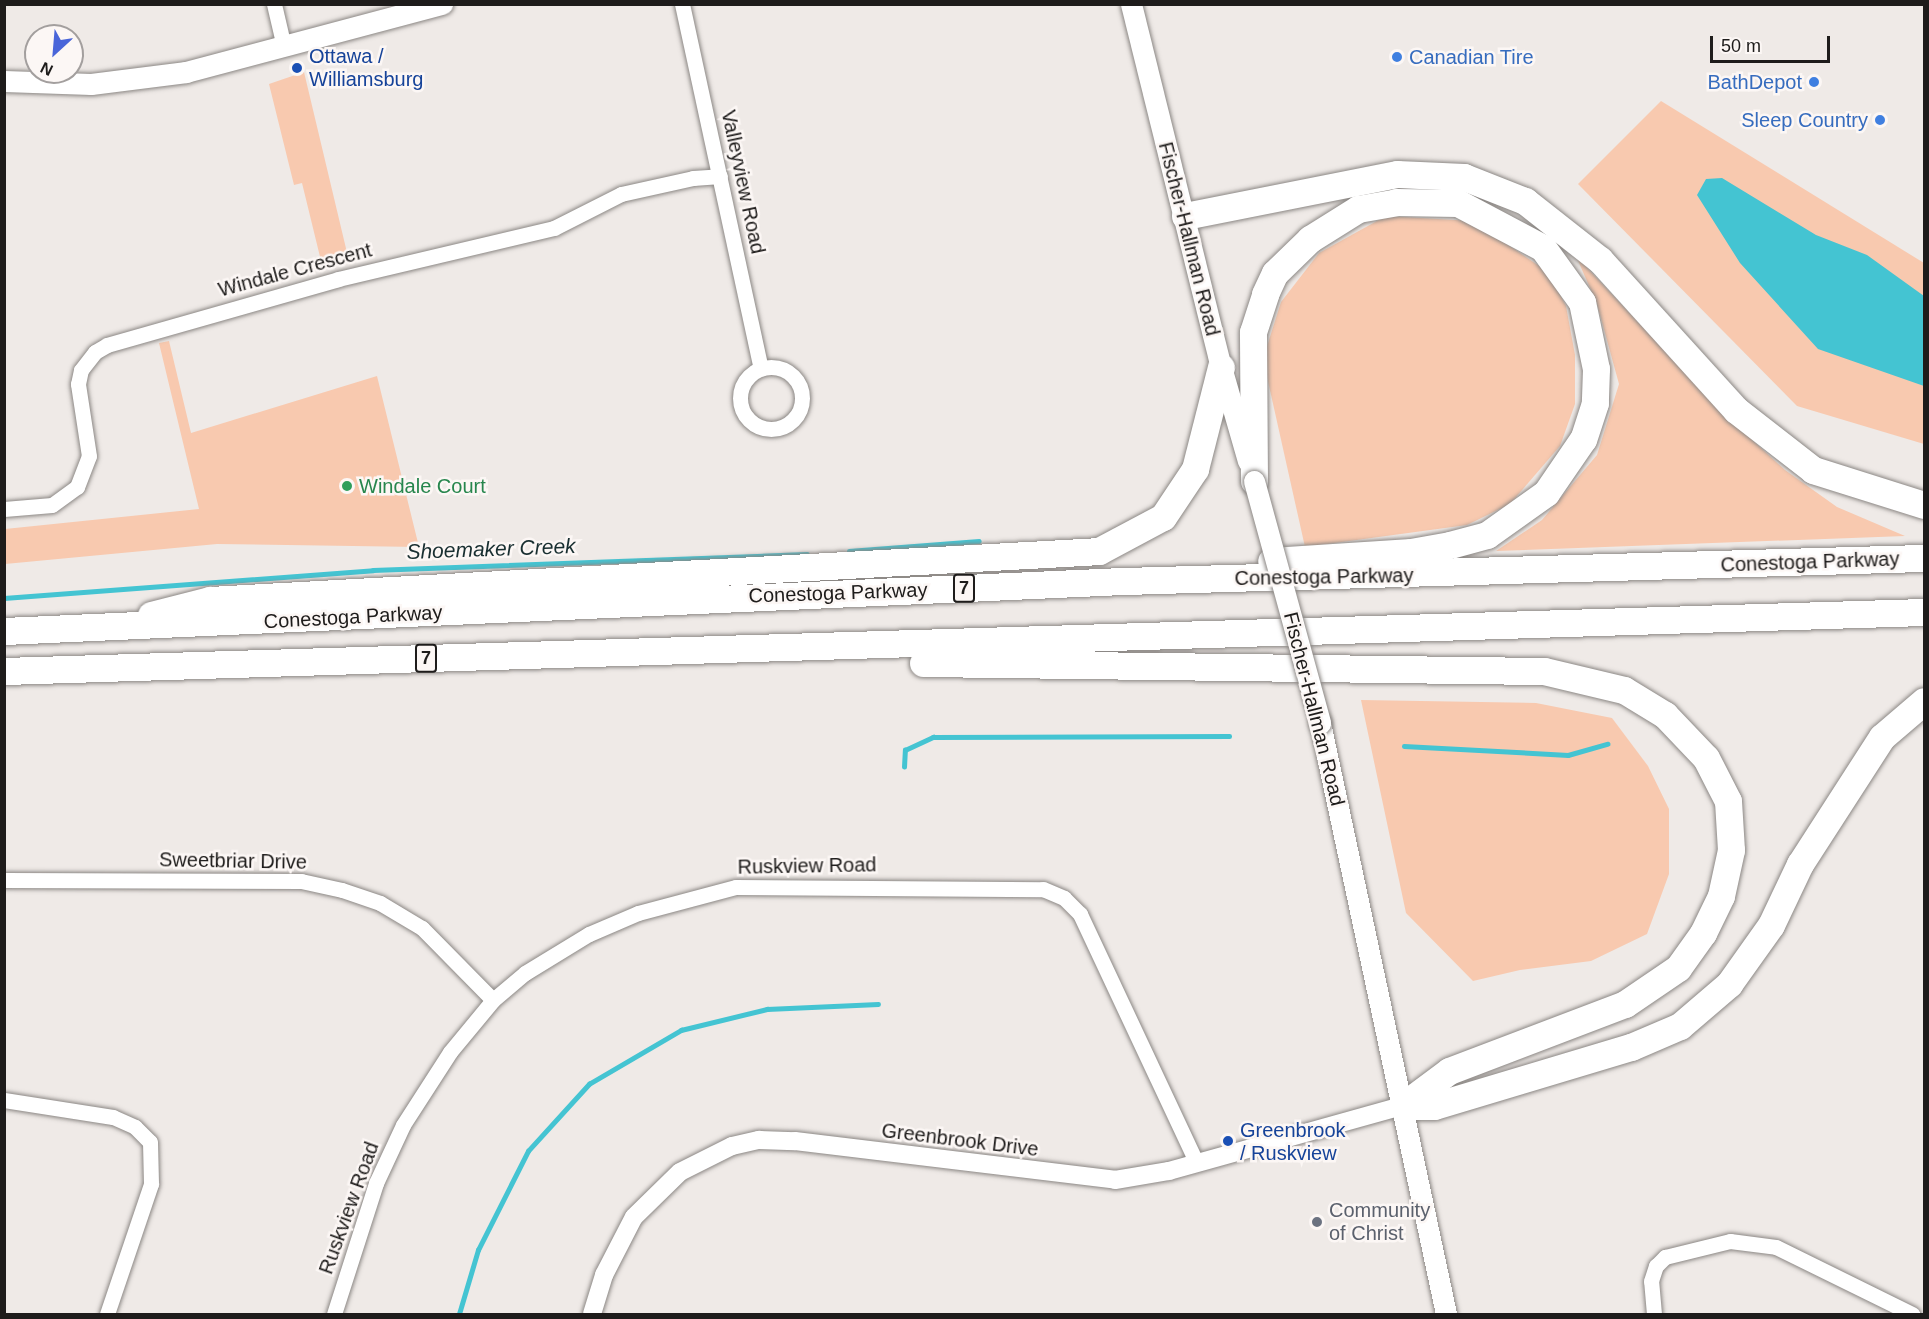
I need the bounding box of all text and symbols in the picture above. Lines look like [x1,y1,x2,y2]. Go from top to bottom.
north arrow [24,24,84,84]
scale bar [1713,24,1833,62]
text: 50 m [1721,36,1761,56]
place label: Ottawa / Williamsburg [309,45,423,92]
place label: Canadian Tire [1409,45,1534,69]
marker: Canadian Tire [1390,50,1404,64]
text: N [38,59,56,79]
marker: Ottawa / Williamsburg [290,61,304,75]
place label: BathDepot [1707,70,1802,94]
marker: BathDepot [1807,75,1821,89]
street label: Valleyview Road [716,108,770,256]
place label: Sleep Country [1741,108,1868,132]
marker: Sleep Country [1873,113,1887,127]
street label: Fischer-Hallman Road [1153,140,1225,338]
street label: Windale Crescent [216,238,374,302]
place label: Windale Court [359,474,486,498]
marker: Windale Court [340,479,354,493]
water label: Shoemaker Creek [406,533,576,565]
street label: Conestoga Parkway [1720,547,1900,577]
street label: Conestoga Parkway [1234,563,1414,591]
road number: 7 [952,573,976,603]
street label: Conestoga Parkway [748,578,928,608]
street label: Conestoga Parkway [263,600,443,634]
street label: Fischer-Hallman Road [1278,610,1350,808]
road number: 7 [414,643,438,673]
street label: Sweetbriar Drive [159,848,307,874]
street label: Ruskview Road [737,853,877,879]
street label: Greenbrook Drive [880,1118,1040,1162]
place label: Greenbrook / Ruskview [1240,1118,1346,1165]
marker: Greenbrook / Ruskview [1221,1134,1235,1148]
street label: Ruskview Road [314,1139,384,1277]
place label: Community of Christ [1329,1198,1430,1245]
marker: Community of Christ [1310,1215,1324,1229]

